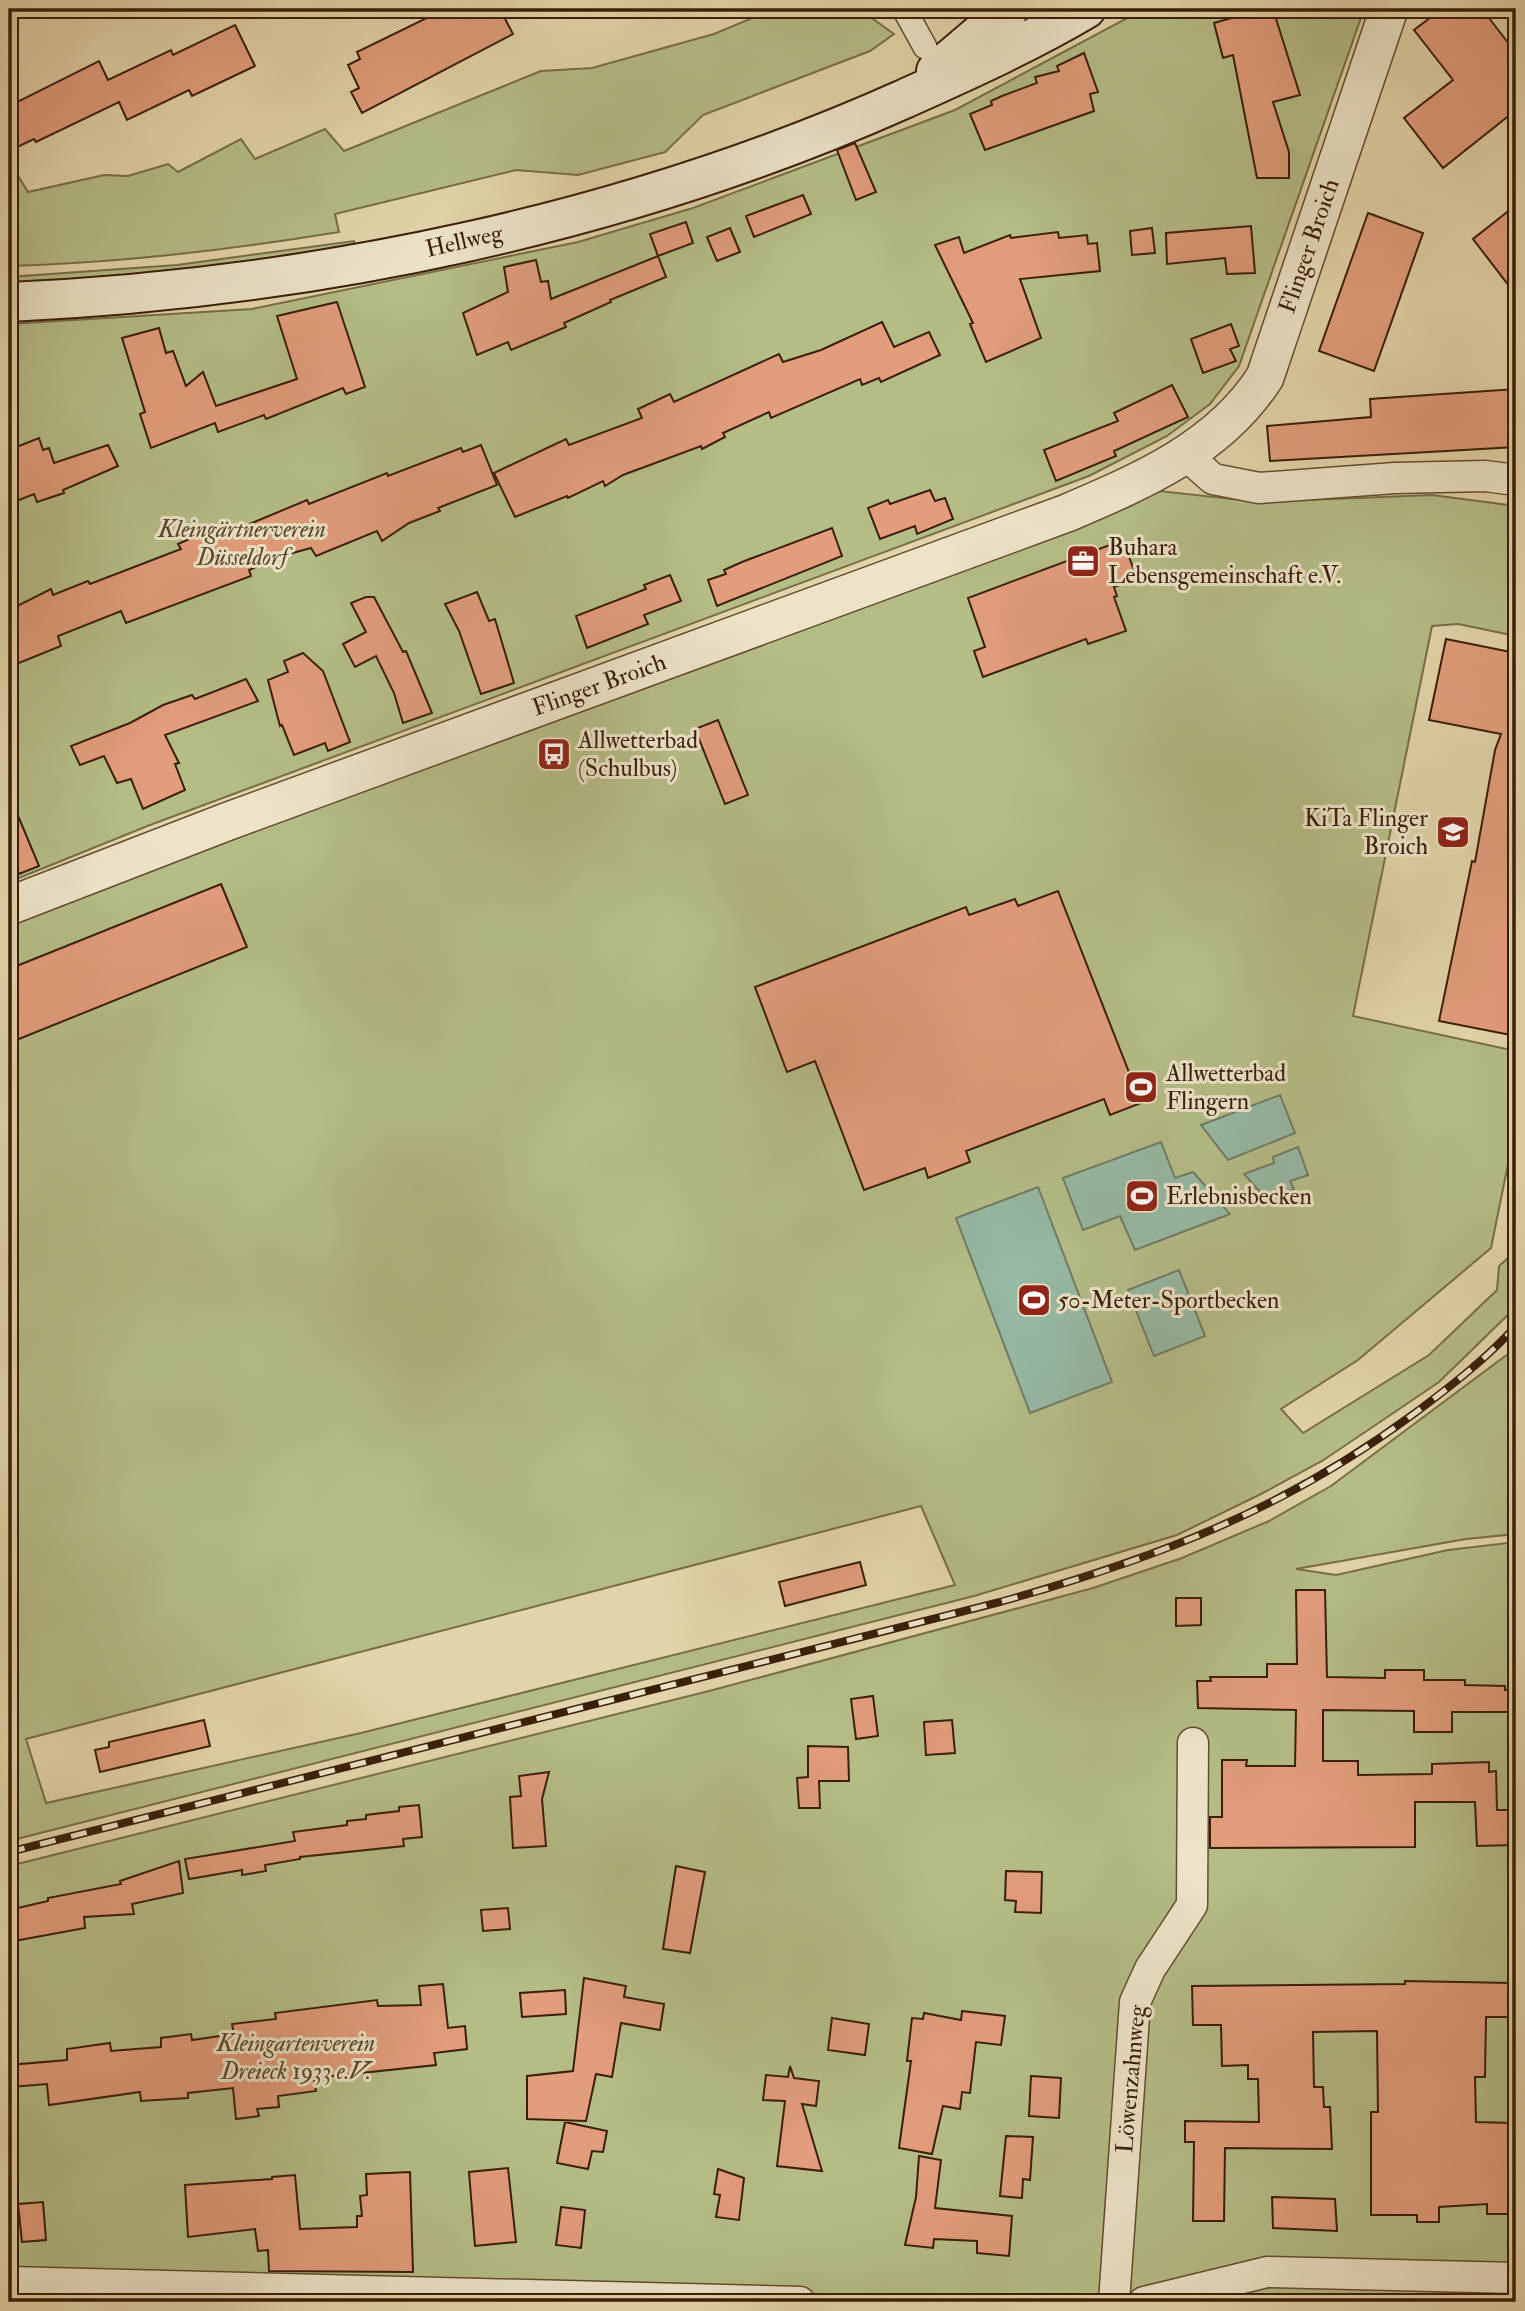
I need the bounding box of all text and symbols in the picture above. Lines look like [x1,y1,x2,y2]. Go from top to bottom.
street label: Flinger Broich [1272,174,1347,317]
street label: Hellweg [422,217,507,265]
park label: Kleingärtnerverein Düsseldorf [157,514,326,573]
place label: Buhara Lebensgemeinschaft e.V. [1108,532,1341,591]
office icon: Buhara Lebensgemeinschaft e.V. [1064,542,1102,580]
street label: Flinger Broich [528,646,671,724]
place label: Allwetterbad (Schulbus) [577,725,698,784]
bus stop icon: Allwetterbad (Schulbus) [535,735,573,773]
place label: KiTa Flinger Broich [1304,803,1428,862]
school or university icon: KiTa Flinger Broich [1434,813,1472,851]
place label: Allwetterbad Flingern [1165,1058,1286,1117]
sports icon: Allwetterbad Flingern [1122,1068,1160,1106]
sports icon: Erlebnisbecken [1123,1177,1161,1215]
place label: Erlebnisbecken [1166,1181,1312,1212]
sports icon: 50-Meter-Sportbecken [1015,1281,1053,1319]
place label: 50-Meter-Sportbecken [1058,1285,1279,1316]
street label: Löwenzahnweg [1109,2002,1153,2154]
park label: Kleingartenverein Dreieck 1933 e.V. [216,2028,375,2087]

